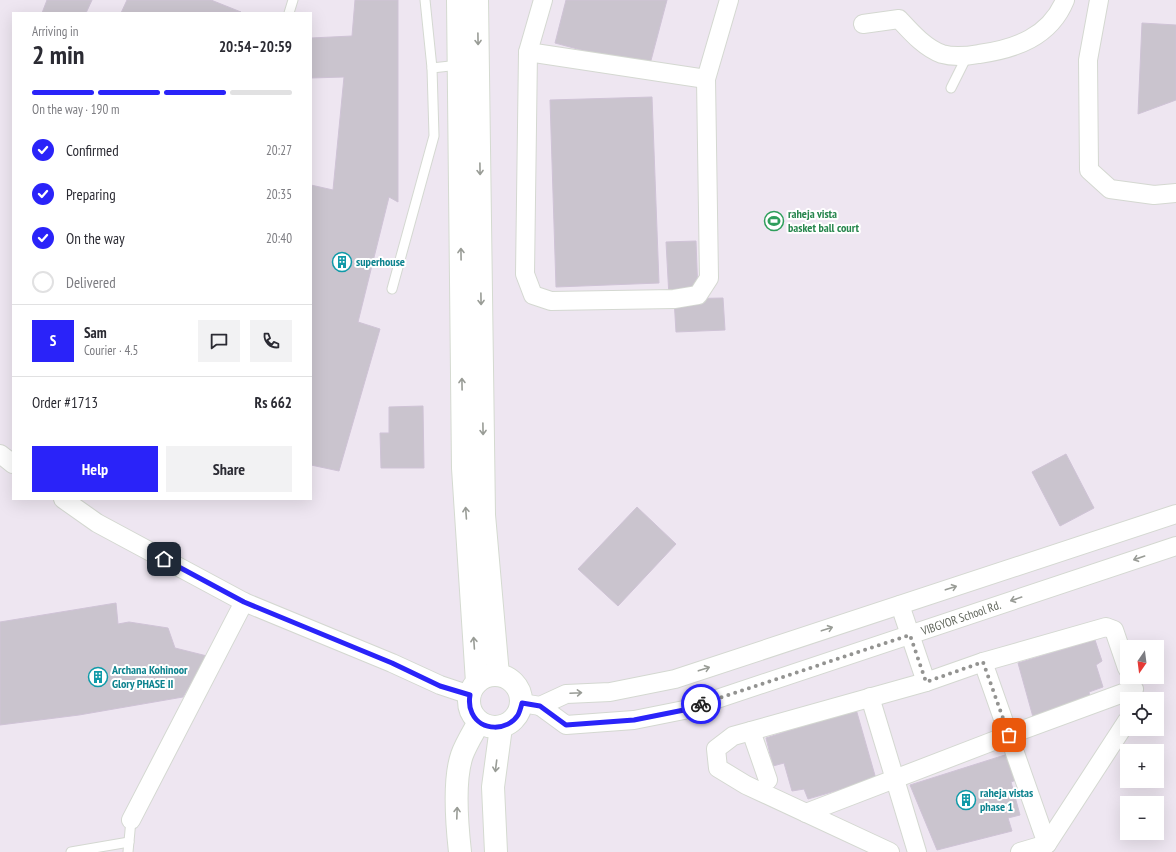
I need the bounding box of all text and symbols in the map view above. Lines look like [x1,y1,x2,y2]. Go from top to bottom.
text: Arriving in [32,23,79,40]
one-way arrow [474,32,481,45]
text: 20:54–20:59 [219,37,292,56]
text: 2 min [32,38,85,71]
text: On the way · 190 m [32,101,119,118]
icon: check [32,139,54,161]
text: Confirmed [66,141,119,160]
text: 20:27 [266,142,292,159]
one-way arrow [476,162,483,175]
icon: check [32,183,54,205]
text: Preparing [66,185,116,204]
text: 20:35 [266,186,292,203]
place label: raheja vista basket ball court [788,206,860,235]
sports icon: raheja vista basket ball court [763,210,785,232]
icon: check [32,227,54,249]
text: On the way [66,229,125,248]
text: 20:40 [266,230,292,247]
one-way arrow [457,248,465,261]
building icon: superhouse [331,251,353,273]
place label: superhouse [356,254,405,269]
text: Delivered [66,273,116,292]
one-way arrow [477,292,485,305]
button: chat [198,320,240,362]
button: phone [250,320,292,362]
text: Sam [84,323,107,342]
text: S [50,331,56,350]
text: Courier · 4.5 [84,342,138,359]
one-way arrow [458,378,466,391]
text: Order #1713 [32,393,98,412]
text: Rs 662 [255,393,292,412]
one-way arrow [479,422,487,435]
button: Help [32,446,158,492]
button: Share [166,446,292,492]
one-way arrow [462,507,469,520]
pin [147,542,181,576]
icon: home [153,548,175,570]
one-way arrow [1133,555,1146,562]
one-way arrow [944,584,957,591]
one-way arrow [1010,596,1022,604]
street label: VIBGYOR School Rd. [918,597,1003,639]
one-way arrow [821,624,833,632]
one-way arrow [471,637,478,650]
north arrow [1120,640,1164,684]
map controls [1120,640,1164,840]
place label: Archana Kohinoor Glory PHASE II [111,662,188,691]
one-way arrow [697,665,710,672]
building icon: Archana Kohinoor Glory PHASE II [87,666,109,688]
courier [681,684,721,724]
one-way arrow [569,690,582,697]
button: locate [1120,692,1164,736]
icon: bike [690,693,712,715]
pin [992,718,1026,752]
icon: bag [998,724,1020,746]
button: + [1120,744,1164,788]
one-way arrow [492,759,500,772]
place label: raheja vistas phase 1 [980,785,1033,814]
building icon: raheja vistas phase 1 [955,789,977,811]
button: − [1120,796,1164,840]
one-way arrow [453,807,461,820]

